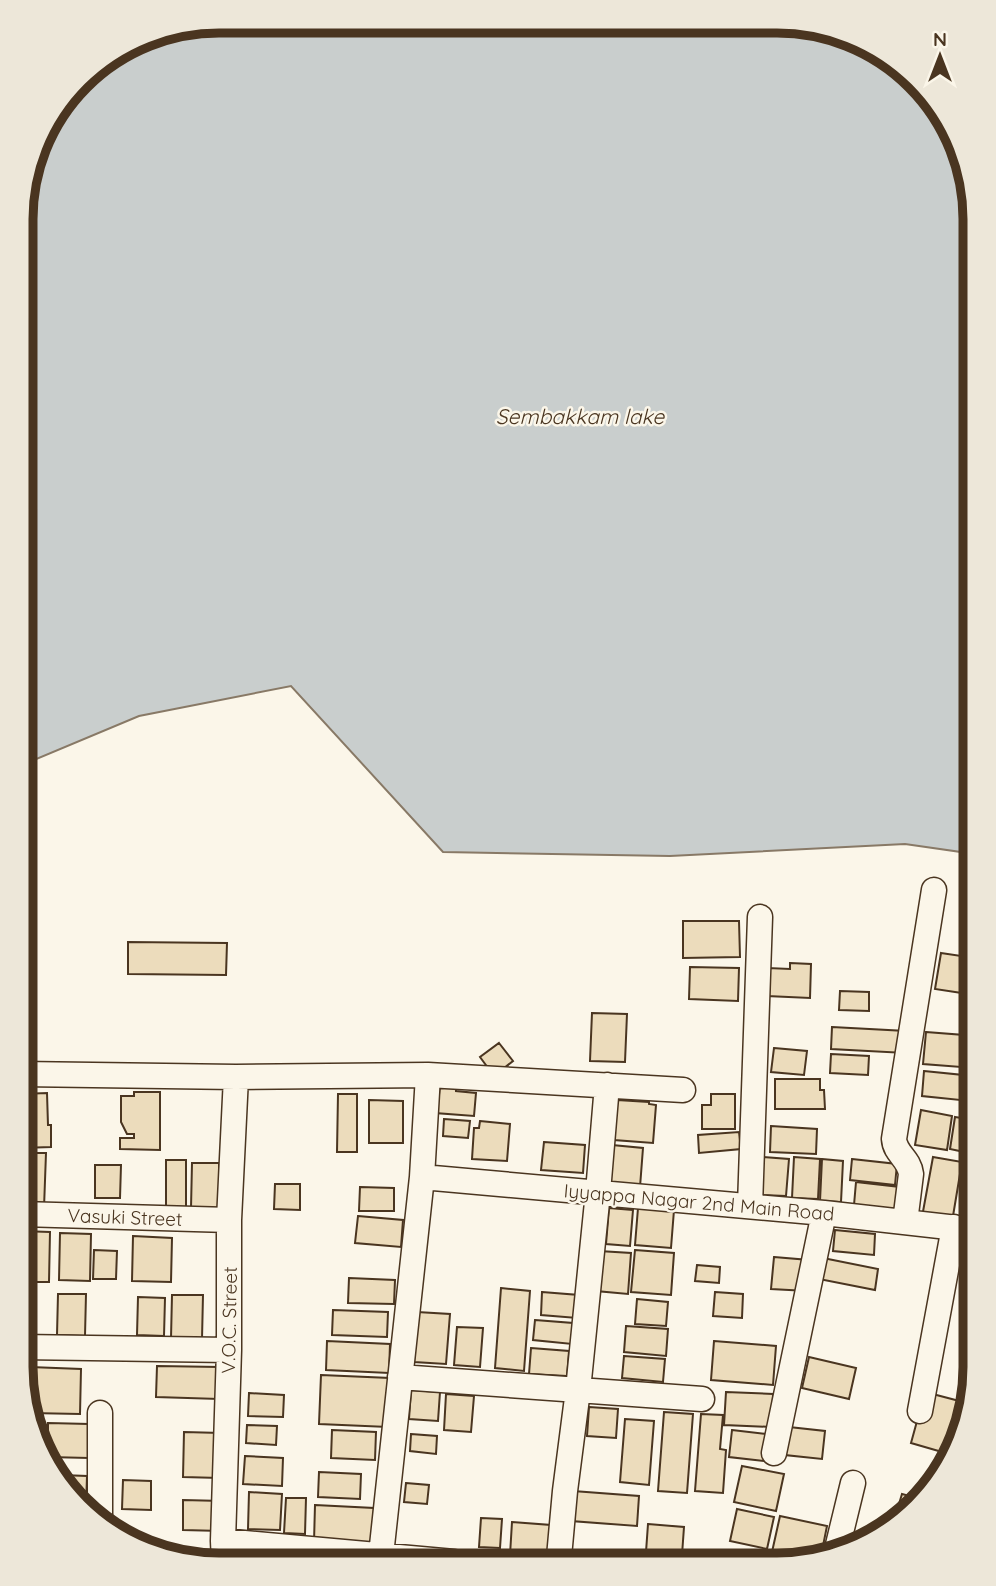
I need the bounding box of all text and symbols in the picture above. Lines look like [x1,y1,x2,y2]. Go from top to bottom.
north arrow [905,21,975,91]
text: N [933,27,947,51]
water label: Sembakkam lake [496,403,665,429]
street label: Iyyappa Nagar 2nd Main Road [563,1178,835,1226]
street label: Vasuki Street [67,1203,183,1231]
street label: V.O.C. Street [216,1266,242,1374]

